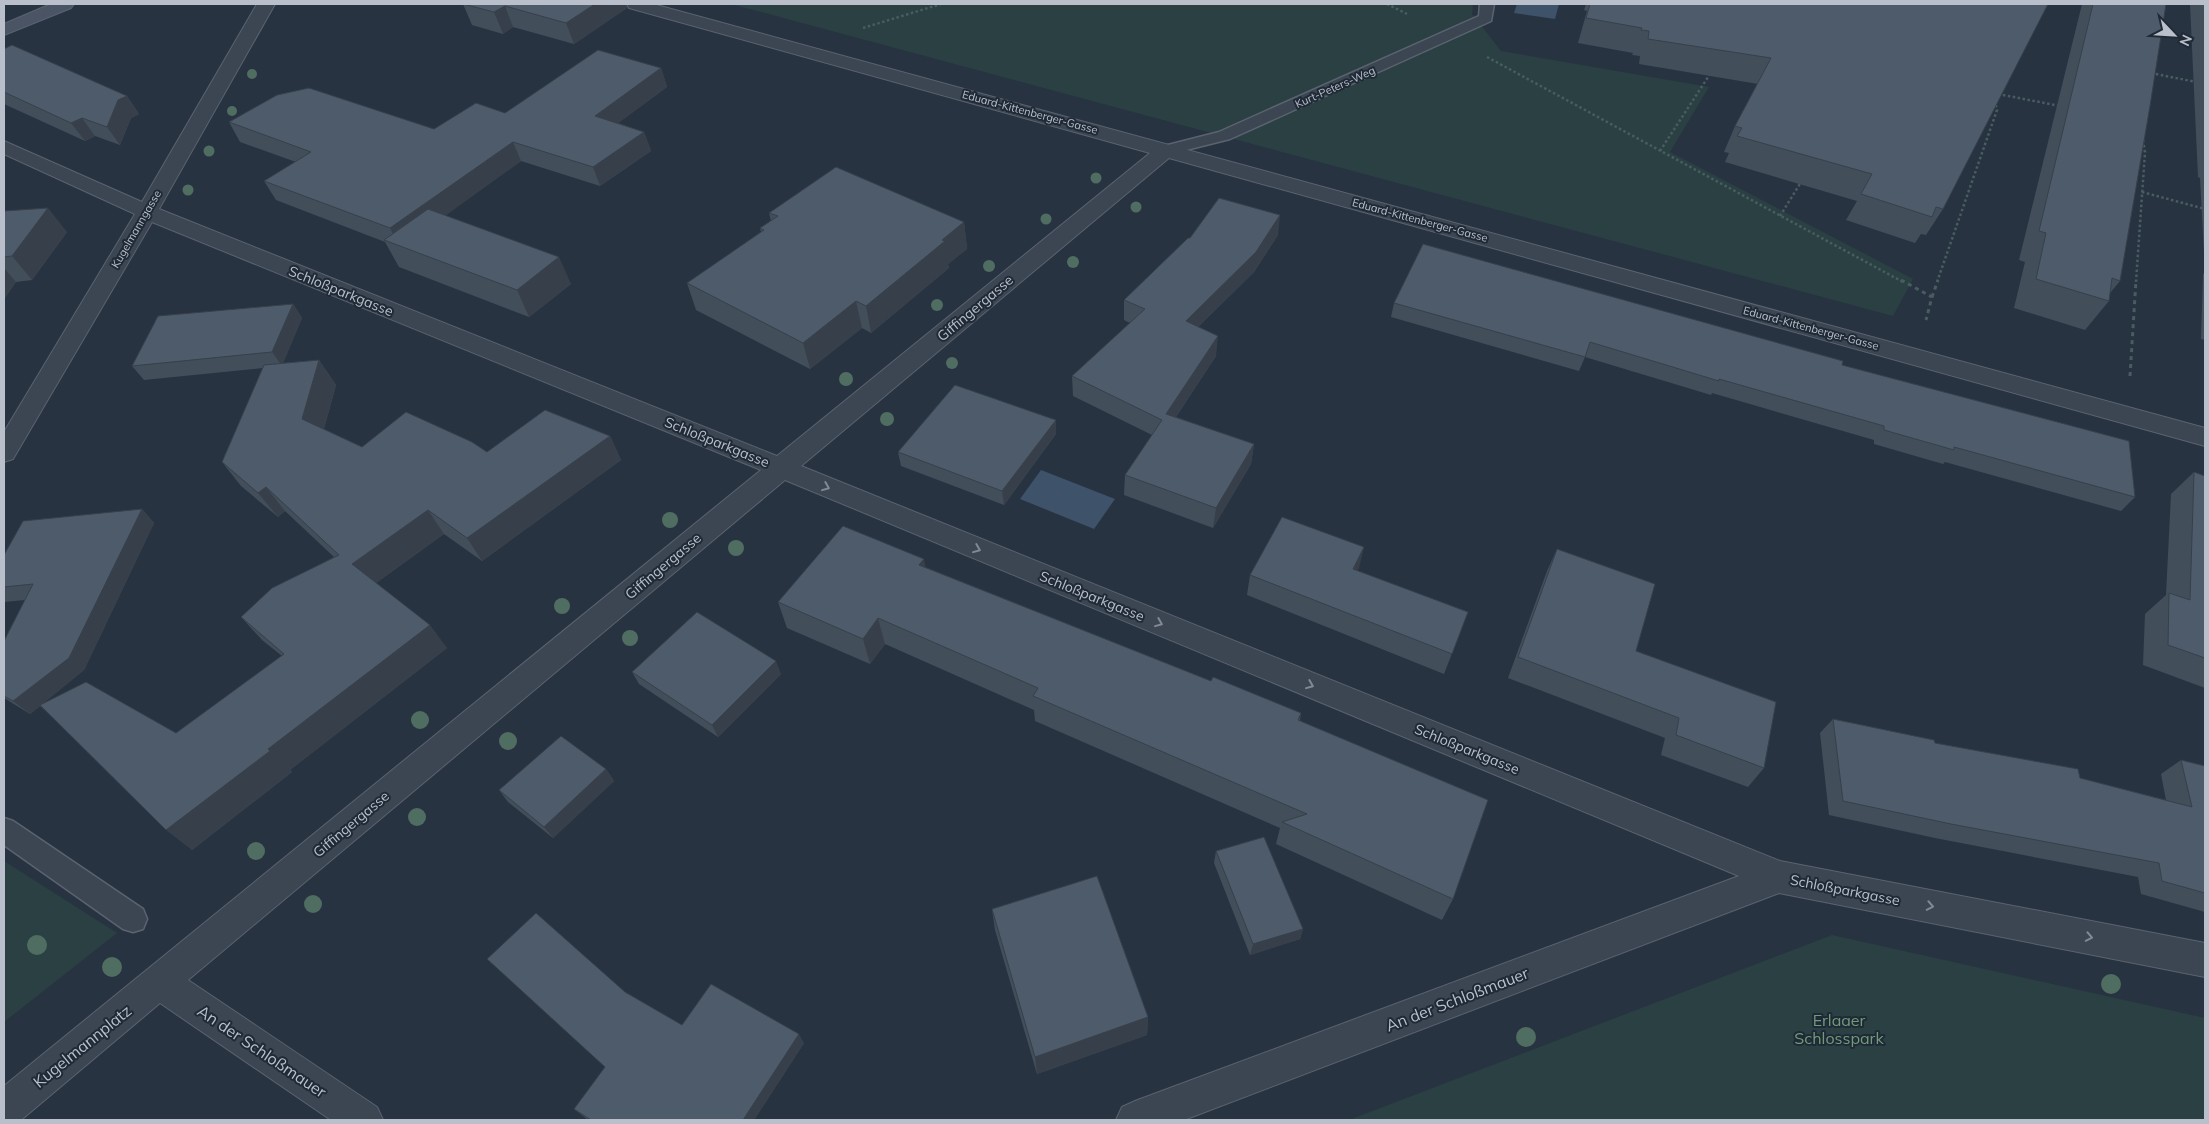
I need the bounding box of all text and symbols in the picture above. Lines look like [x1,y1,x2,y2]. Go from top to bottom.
north arrow [2149,10,2199,60]
text: N [2175,32,2196,49]
street label: Kurt-Peters-Weg [1293,63,1377,111]
street label: Eduard-Kittenberger-Gasse [961,87,1099,137]
street label: Kugelmanngasse [108,188,164,270]
street label: Eduard-Kittenberger-Gasse [1351,195,1489,245]
street label: Schloßparkgasse [286,262,396,320]
street label: Giffingergasse [933,271,1017,345]
street label: Eduard-Kittenberger-Gasse [1742,303,1880,353]
street label: Schloßparkgasse [662,413,772,471]
one-way arrow [821,481,830,491]
street label: Giffingergasse [621,529,705,603]
one-way arrow [972,543,980,553]
street label: Schloßparkgasse [1037,567,1147,625]
one-way arrow [1154,617,1163,628]
one-way arrow [1305,679,1314,689]
street label: Schloßparkgasse [1412,720,1522,778]
street label: Giffingergasse [309,787,393,861]
street label: Schloßparkgasse [1789,871,1901,909]
one-way arrow [1925,901,1934,911]
one-way arrow [2085,932,2094,942]
street label: An der Schloßmauer [1383,962,1531,1035]
street label: Kugelmannplatz [29,1000,135,1092]
street label: An der Schloßmauer [194,1000,330,1102]
park label: Erlaaer Schlosspark [1794,1010,1884,1048]

